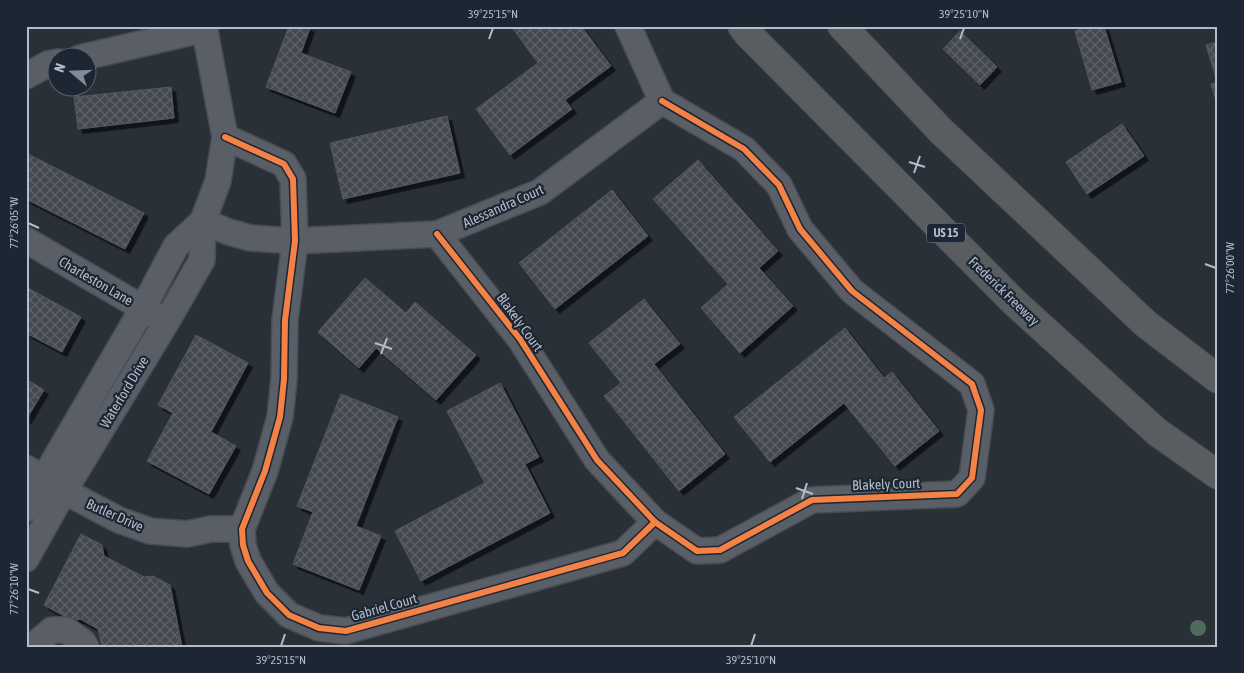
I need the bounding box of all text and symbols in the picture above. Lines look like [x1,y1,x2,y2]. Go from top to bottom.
text: 39°25'15"N [468,7,518,21]
text: 39°25'10"N [939,7,989,21]
north arrow [48,48,98,98]
text: N [51,61,69,74]
street label: Alessandra Court [460,181,546,231]
text: 77°26'05"W [7,197,21,249]
road number: US 15 [927,224,965,242]
text: 77°26'00"W [1223,242,1237,294]
street label: Charleston Lane [56,253,136,309]
street label: Frederick Freeway [965,253,1043,329]
street label: Blakely Court [494,290,546,354]
street label: Waterford Drive [96,353,152,431]
street label: Blakely Court [852,475,920,493]
street label: Butler Drive [84,495,146,535]
text: 77°26'10"W [7,563,21,615]
street label: Gabriel Court [349,590,419,624]
text: 39°25'15"N [256,653,306,667]
text: 39°25'10"N [726,653,776,667]

